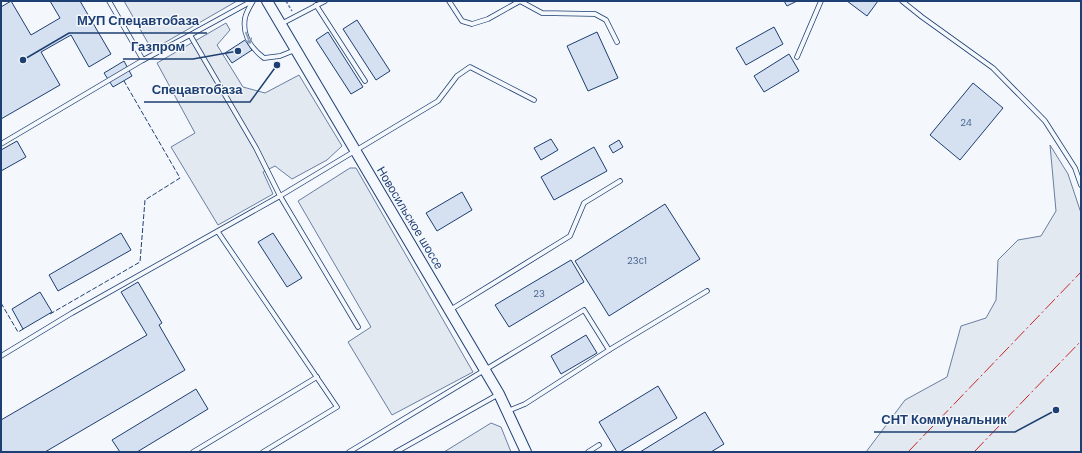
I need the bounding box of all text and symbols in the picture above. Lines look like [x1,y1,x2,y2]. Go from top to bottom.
callout: МУП Спецавтобаза [69,8,207,33]
text: МУП Спецавтобаза [77,12,200,29]
one-way arrow [244,31,252,43]
callout: Газпром [123,34,193,59]
text: Газпром [131,38,185,55]
callout: Спецавтобаза [144,77,250,102]
text: Спецавтобаза [152,81,243,98]
house number: 24 [960,116,972,129]
street label: Новосильское шоссе [373,164,447,273]
house number: 23с1 [627,254,647,267]
house number: 23 [533,287,545,300]
callout: СНТ Коммунальник [874,407,1015,432]
text: СНТ Коммунальник [881,411,1007,428]

